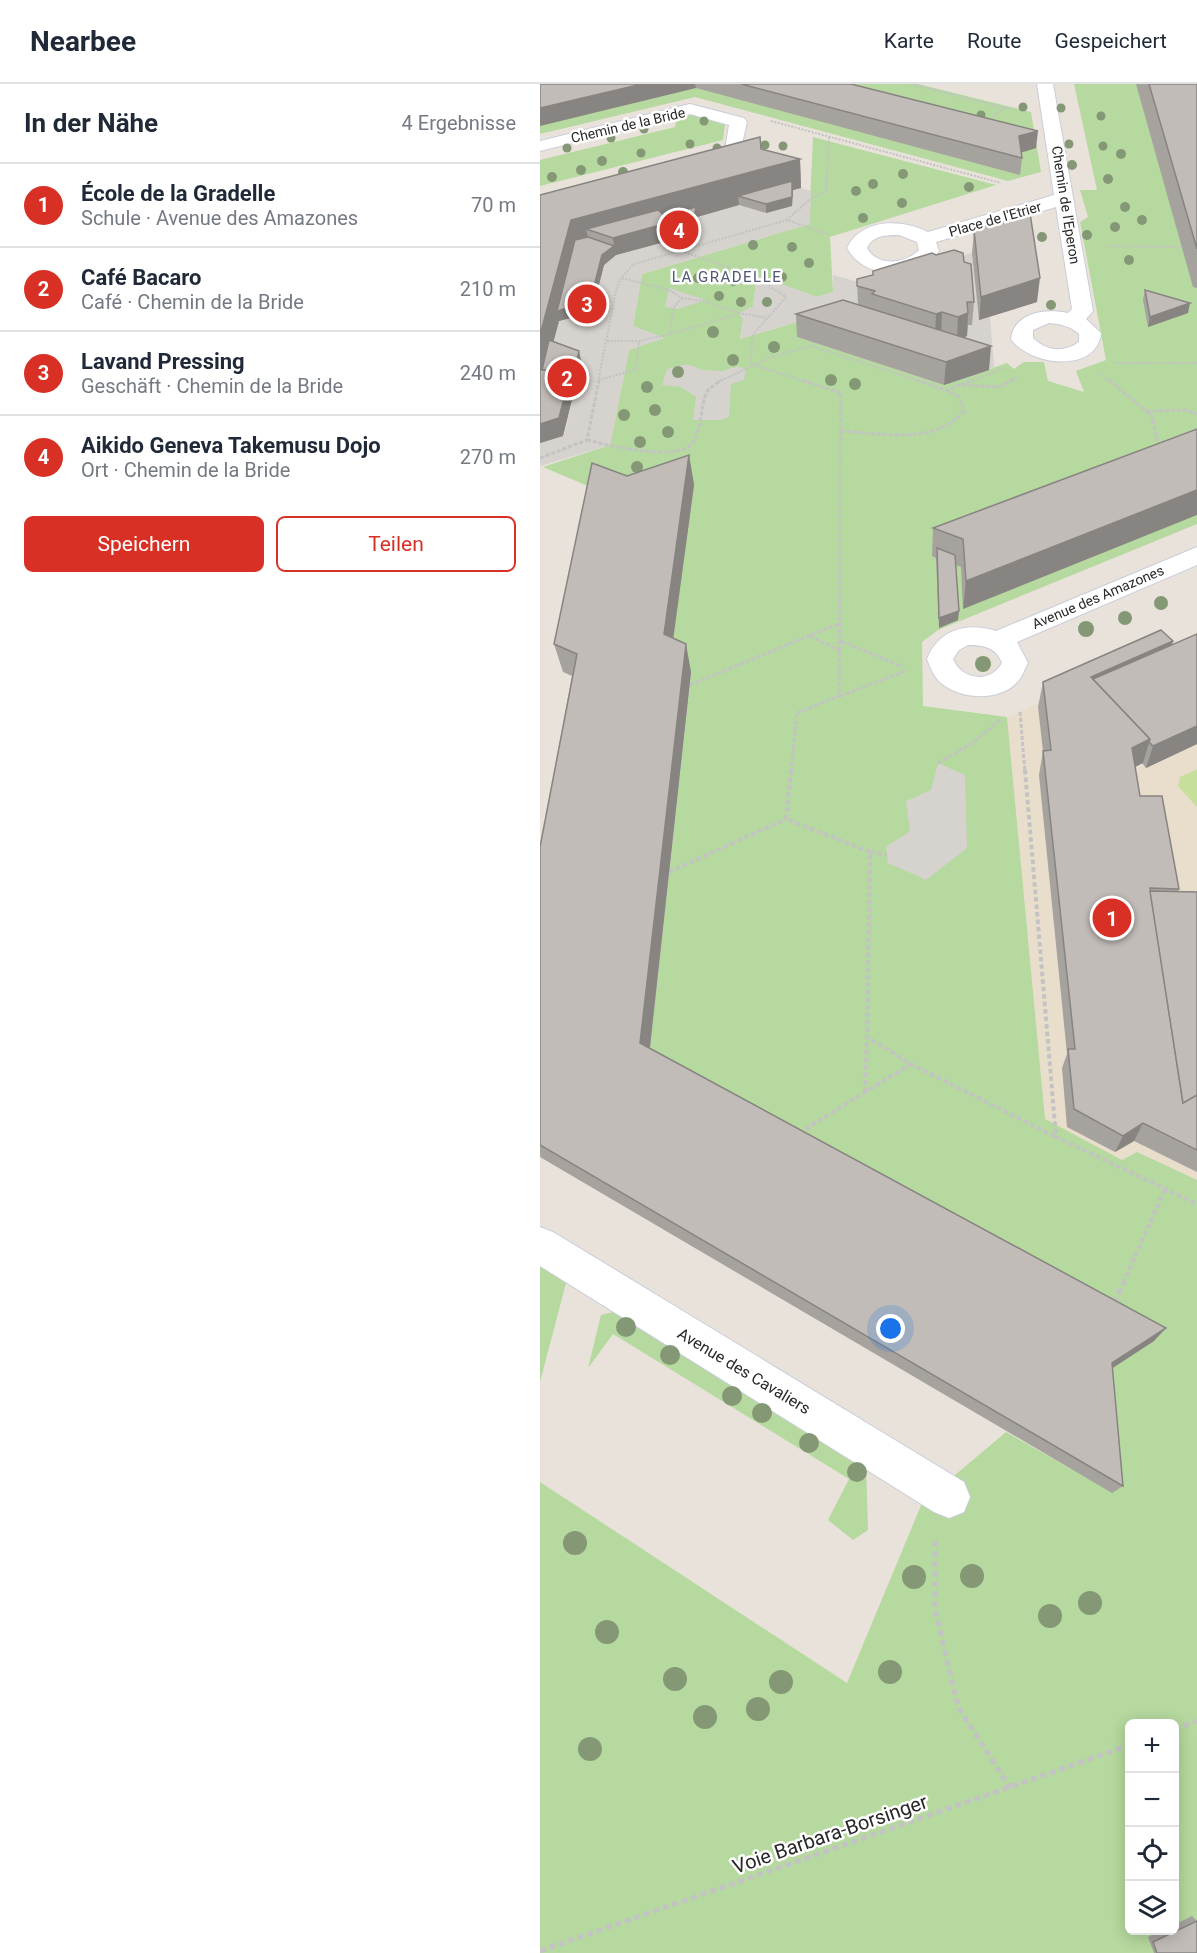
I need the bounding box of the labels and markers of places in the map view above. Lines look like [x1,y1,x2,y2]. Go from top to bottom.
pin: 4 [660,208,698,252]
pin: 3 [568,282,606,326]
pin: 2 [548,356,586,400]
pin: 1 [1092,896,1132,940]

